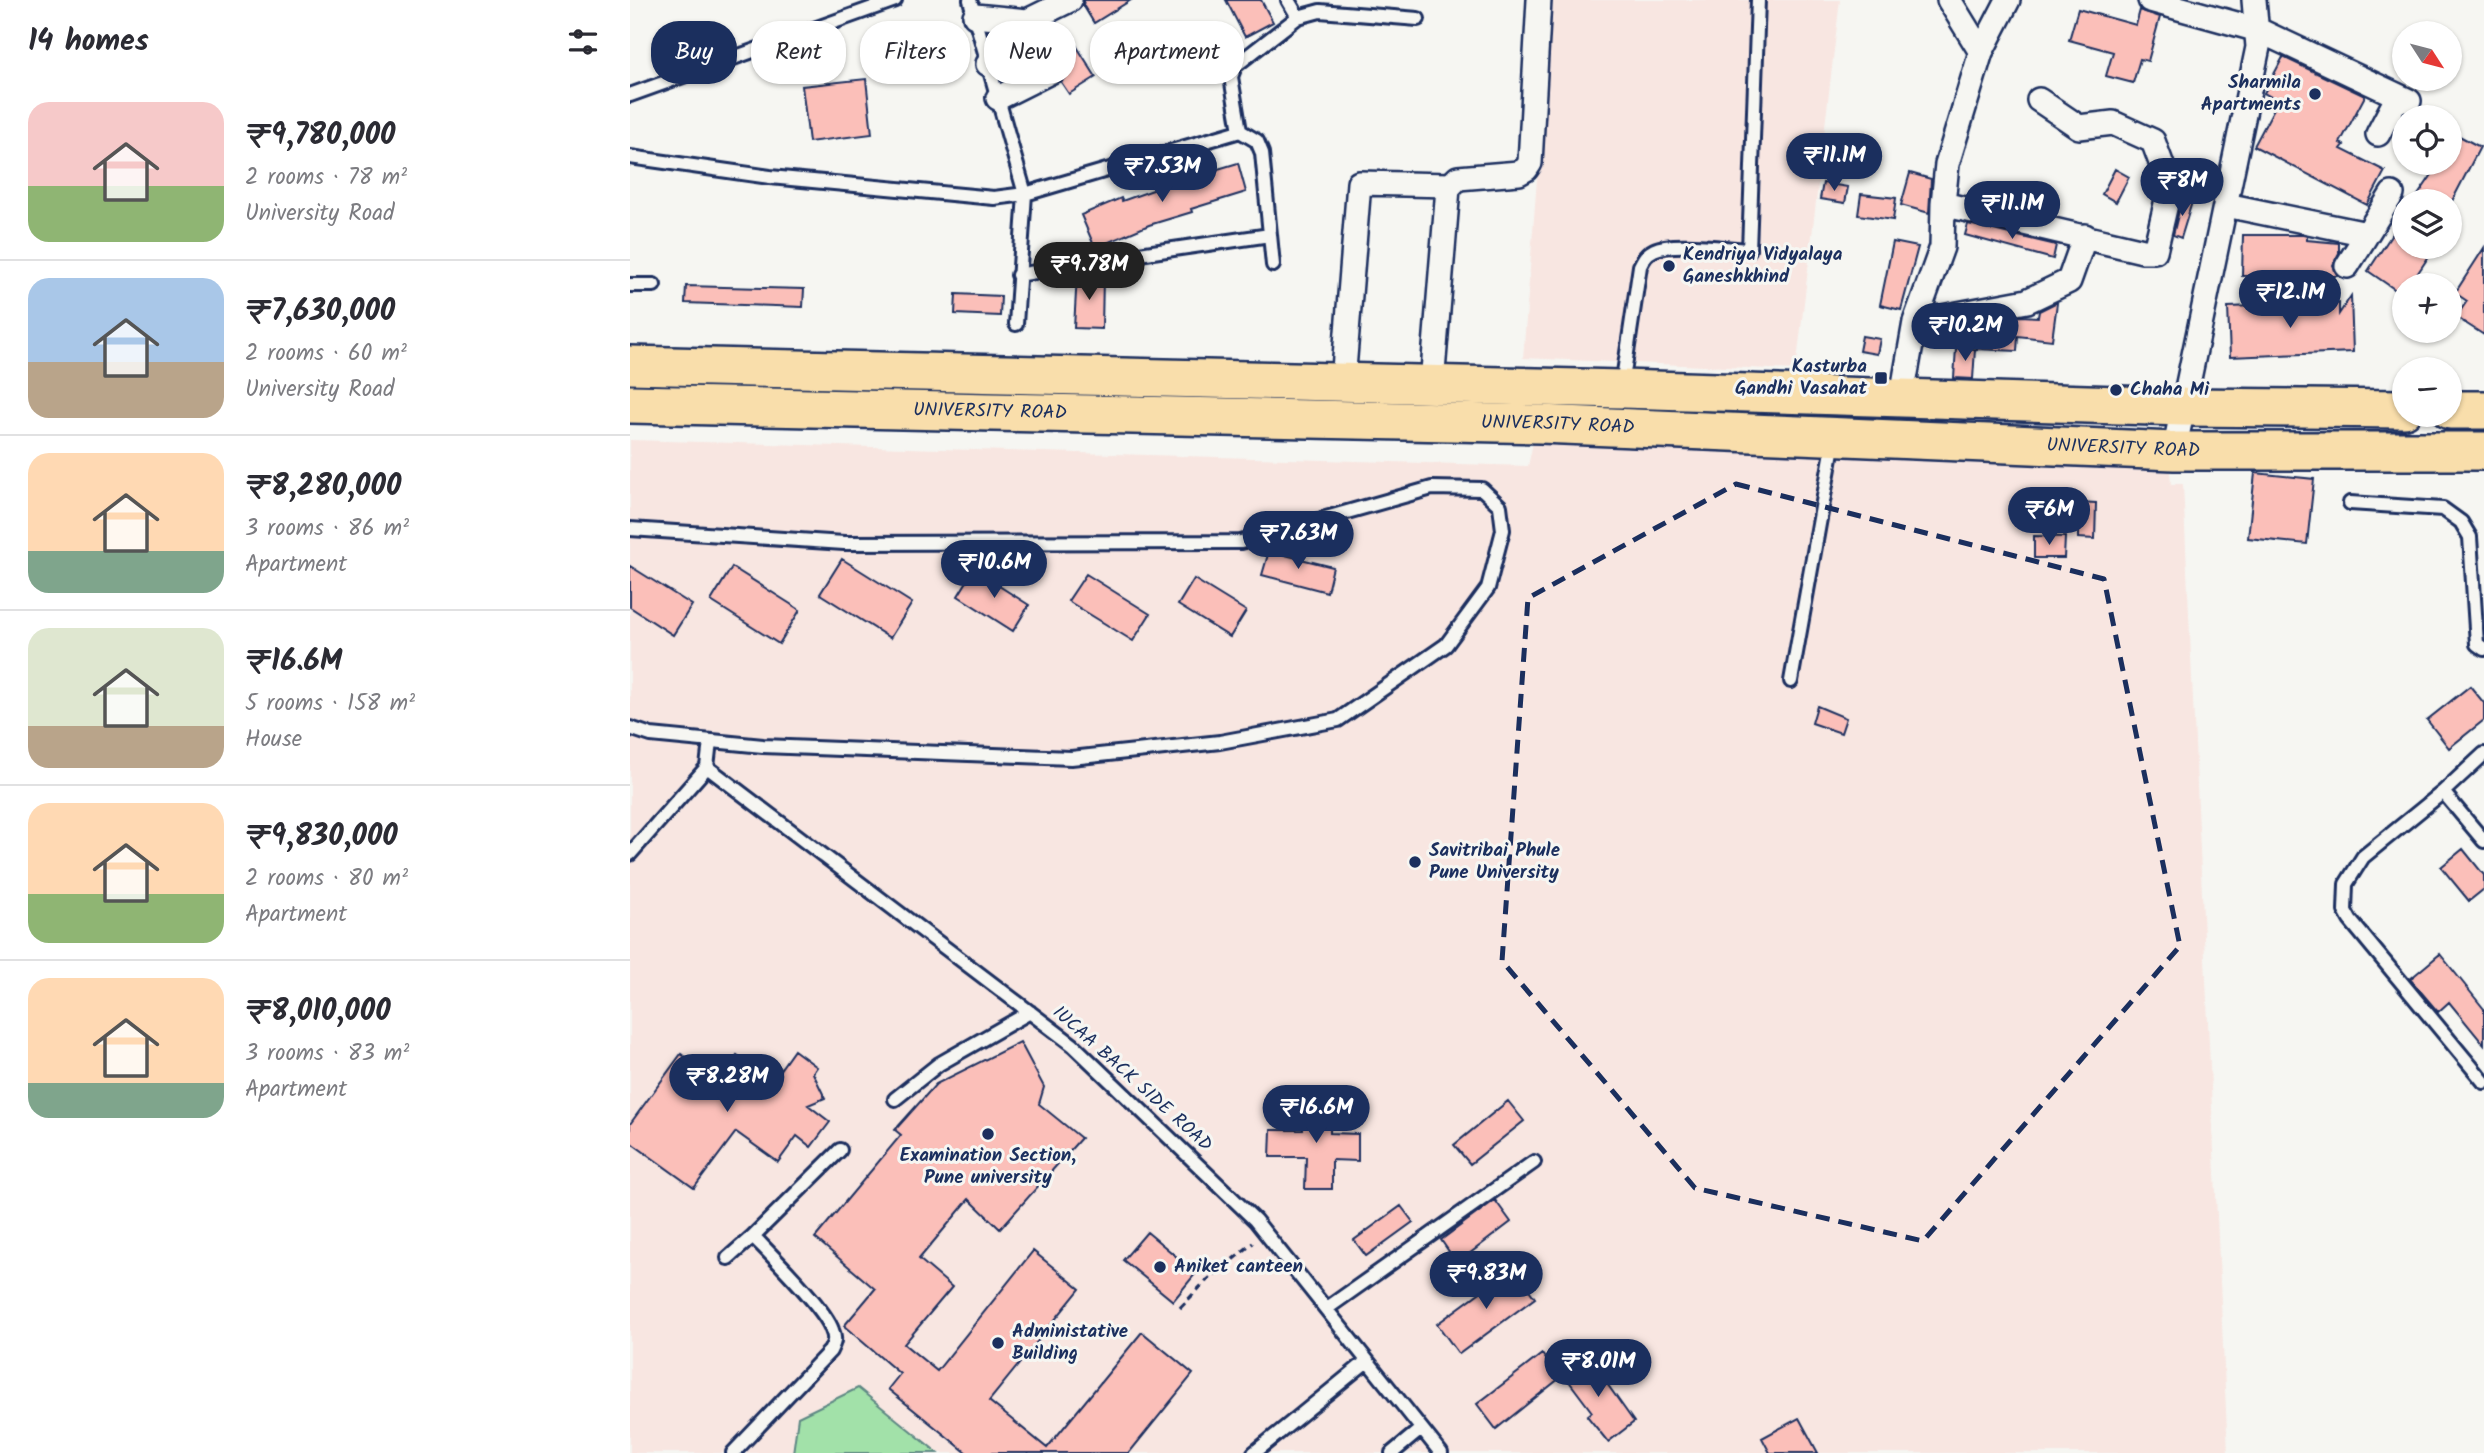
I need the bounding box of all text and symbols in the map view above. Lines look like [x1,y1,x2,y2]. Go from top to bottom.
text: 14 homes [28,18,149,66]
chip: Buy [651,21,737,84]
chip: Rent [751,21,846,84]
chip: Filters [860,21,970,84]
chip: New [984,21,1076,84]
chip: Apartment [1090,21,1244,84]
north arrow [2392,21,2462,91]
map controls [2392,21,2462,427]
icon: filters [564,23,602,61]
place label: Sharmila Apartments [2201,68,2301,120]
marker: Sharmila Apartments [2307,86,2323,102]
button: locate [2392,105,2462,175]
text: ₹9,780,000 [245,112,395,160]
icon: home [84,130,168,214]
pin: ₹11.1M [1777,134,1891,193]
text: ₹11.1M [1802,138,1866,174]
pin: ₹7.53M [1105,144,1219,204]
text: ₹7.53M [1123,149,1201,185]
pin: ₹8M [2148,158,2216,218]
text: 2 rooms · 78 m² [245,160,407,196]
text: ₹8M [2157,163,2207,199]
pin: ₹11.1M [1955,182,2069,241]
text: ₹11.1M [1980,186,2044,222]
button: layers [2392,189,2462,259]
text: University Road [245,196,394,232]
place label: Kendriya Vidyalaya Ganeshkhind [1683,240,1843,292]
pin: ₹9.78M [1032,243,1146,302]
text: ₹9.78M [1050,247,1128,283]
marker: Kendriya Vidyalaya Ganeshkhind [1661,258,1677,274]
pin: ₹12.1M [2233,270,2347,330]
button: + [2392,273,2462,343]
text: ₹12.1M [2255,275,2325,311]
text: ₹7,630,000 [245,288,395,336]
pin: ₹10.2M [1908,304,2022,363]
icon: home [84,306,168,390]
text: ₹10.2M [1927,308,2003,344]
text: 2 rooms · 60 m² [245,336,407,372]
place label: Kasturba Gandhi Vasahat [1735,352,1867,404]
button: − [2392,357,2462,427]
marker: Kasturba Gandhi Vasahat [1873,370,1889,386]
text: University Road [245,372,394,408]
place label: Chaha Mi [2130,375,2210,405]
marker: Chaha Mi [2108,382,2124,398]
street label: UNIVERSITY ROAD [913,395,1067,429]
street label: UNIVERSITY ROAD [1481,408,1635,443]
street label: UNIVERSITY ROAD [2046,431,2200,466]
text: ₹8,280,000 [245,463,401,511]
icon: home [84,481,168,565]
pin: ₹6M [2015,488,2083,547]
text: ₹6M [2024,492,2074,528]
text: 3 rooms · 86 m² [245,511,409,547]
pin: ₹7.63M [1241,512,1355,571]
text: ₹7.63M [1259,516,1337,552]
pin: ₹10.6M [937,540,1051,600]
text: ₹10.6M [957,545,1031,581]
text: Apartment [245,547,347,583]
text: ₹16.6M [245,638,342,686]
icon: home [84,656,168,740]
text: 5 rooms · 158 m² [245,686,415,722]
text: House [245,722,302,758]
text: ₹9,830,000 [245,813,398,861]
icon: home [84,831,168,915]
place label: Savitribai Phule Pune University [1429,836,1560,888]
marker: Savitribai Phule Pune University [1407,854,1423,870]
text: 2 rooms · 80 m² [245,861,408,897]
text: Apartment [245,897,347,933]
text: ₹8,010,000 [245,988,391,1036]
street label: IUCAA BACK SIDE ROAD [1045,999,1219,1159]
icon: home [84,1006,168,1090]
text: 3 rooms · 83 m² [245,1036,409,1072]
pin: ₹8.28M [670,1054,784,1114]
text: ₹8.28M [685,1059,769,1095]
text: Apartment [245,1072,347,1108]
pin: ₹16.6M [1259,1086,1373,1145]
text: ₹16.6M [1279,1090,1353,1126]
marker: Examination Section, Pune university [980,1126,996,1142]
place label: Examination Section, Pune university [900,1141,1076,1193]
place label: Aniket canteen [1174,1252,1303,1282]
pin: ₹9.83M [1429,1252,1543,1311]
text: ₹9.83M [1446,1256,1526,1292]
marker: Aniket canteen [1152,1259,1168,1275]
place label: Administative Building [1012,1317,1128,1369]
marker: Administative Building [990,1335,1006,1351]
pin: ₹8.01M [1541,1340,1655,1399]
text: ₹8.01M [1560,1344,1636,1380]

